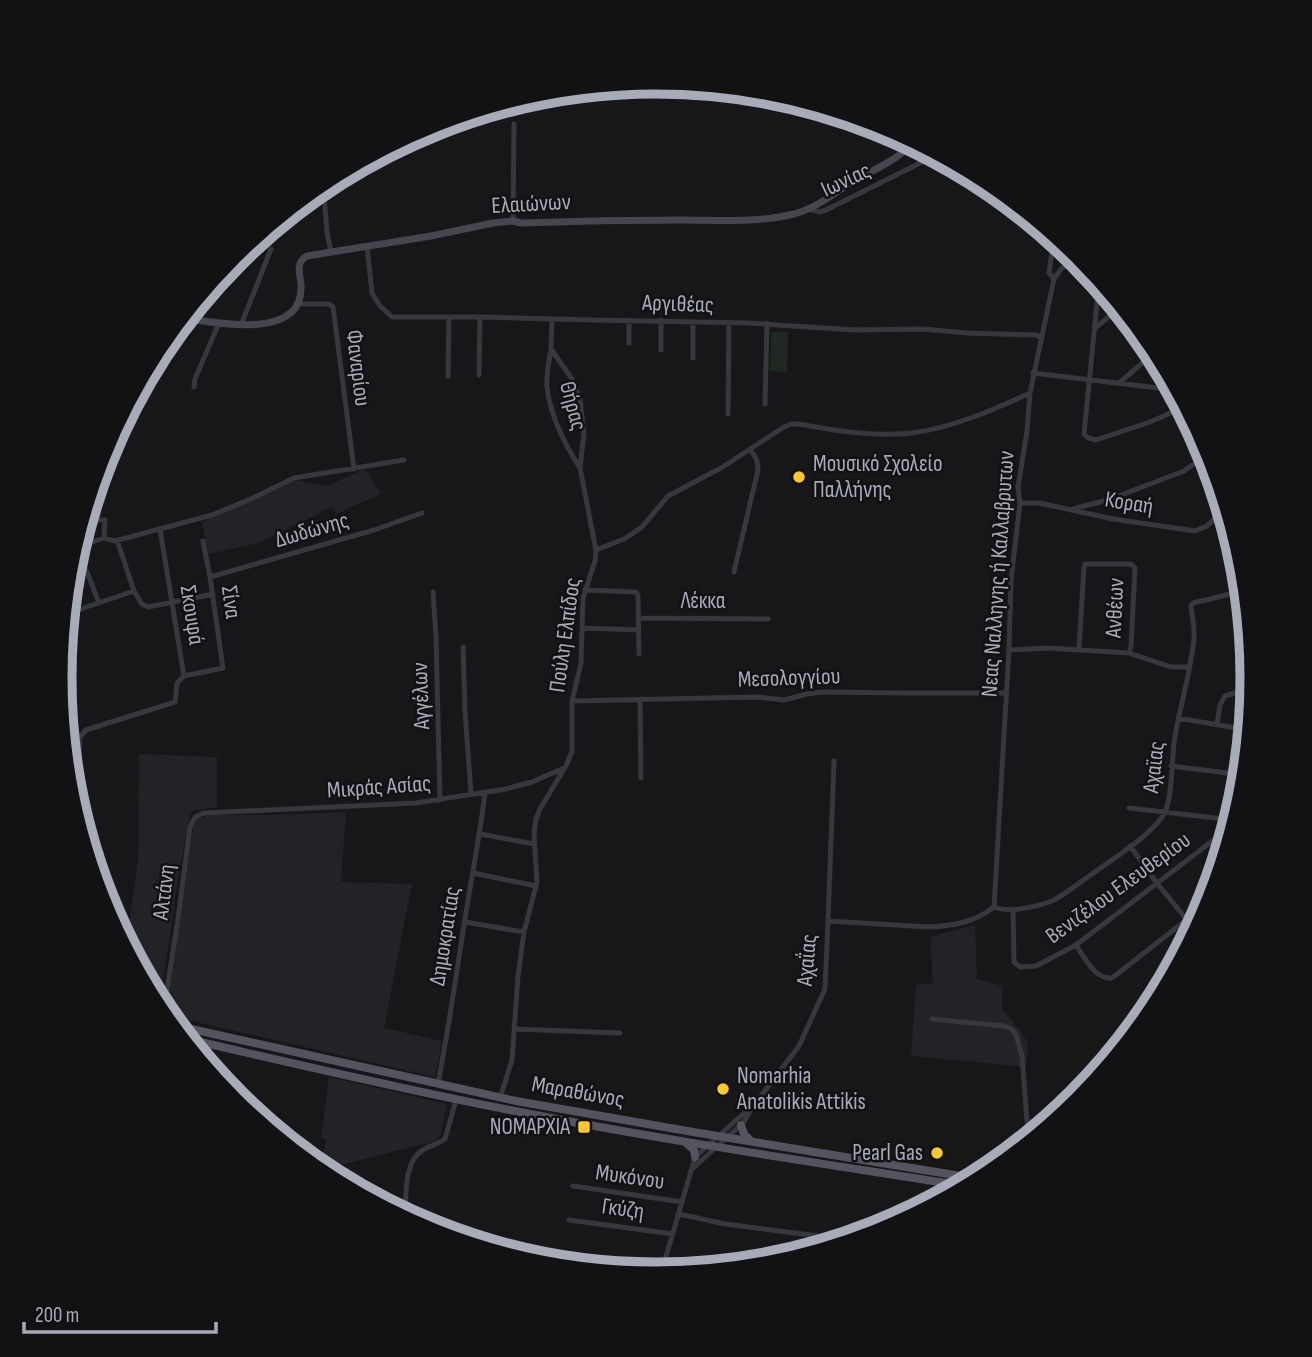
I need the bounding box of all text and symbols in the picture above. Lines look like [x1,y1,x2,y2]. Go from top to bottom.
street label: Ιωνίας [817,156,875,204]
street label: Ελαιώνων [491,188,571,220]
street label: Αργιθέας [641,289,714,319]
street label: Φαναρίου [339,328,377,408]
street label: Θήρας [553,378,593,434]
place label: Μουσικό Σχολείο Παλλήνης [813,450,943,504]
street label: Νεας Nαλληνης ή Καλλαβρυτων [975,450,1021,698]
marker: Μουσικό Σχολείο Παλλήνης [791,469,807,485]
street label: Κοραή [1103,485,1155,521]
street label: Δωδώνης [272,506,352,554]
street label: Πούλη Ελπίδος [543,576,587,694]
street label: Ανθέων [1099,577,1131,640]
street label: Σκουφά [173,583,211,647]
street label: Σίνα [215,584,247,621]
street label: Λέκκα [680,587,726,615]
street label: Αγγέλων [406,662,436,731]
street label: Μεσολογγίου [737,662,841,694]
street label: Αχαϊας [1137,739,1171,796]
street label: Μικράς Ασίας [326,769,432,805]
street label: Βενιζέλου Ελευθερίου [1040,826,1196,950]
street label: Αλτάνη [147,863,181,922]
street label: Δημοκρατίας [423,885,467,987]
street label: Αχαΐας [791,933,823,988]
place label: Nomarhia Anatolikis Attikis [736,1062,866,1116]
street label: Μαραθώνος [529,1070,627,1114]
marker: Nomarhia Anatolikis Attikis [715,1081,731,1097]
place label: ΝΟΜΑΡΧΙΑ [490,1113,570,1141]
marker: ΝΟΜΑΡΧΙΑ [576,1119,592,1135]
place label: Pearl Gas [852,1139,923,1167]
marker: Pearl Gas [929,1145,945,1161]
street label: Μυκόνου [594,1158,666,1196]
street label: Γκύζη [600,1192,646,1226]
scale bar [24,1290,217,1334]
text: 200 m [35,1303,79,1328]

